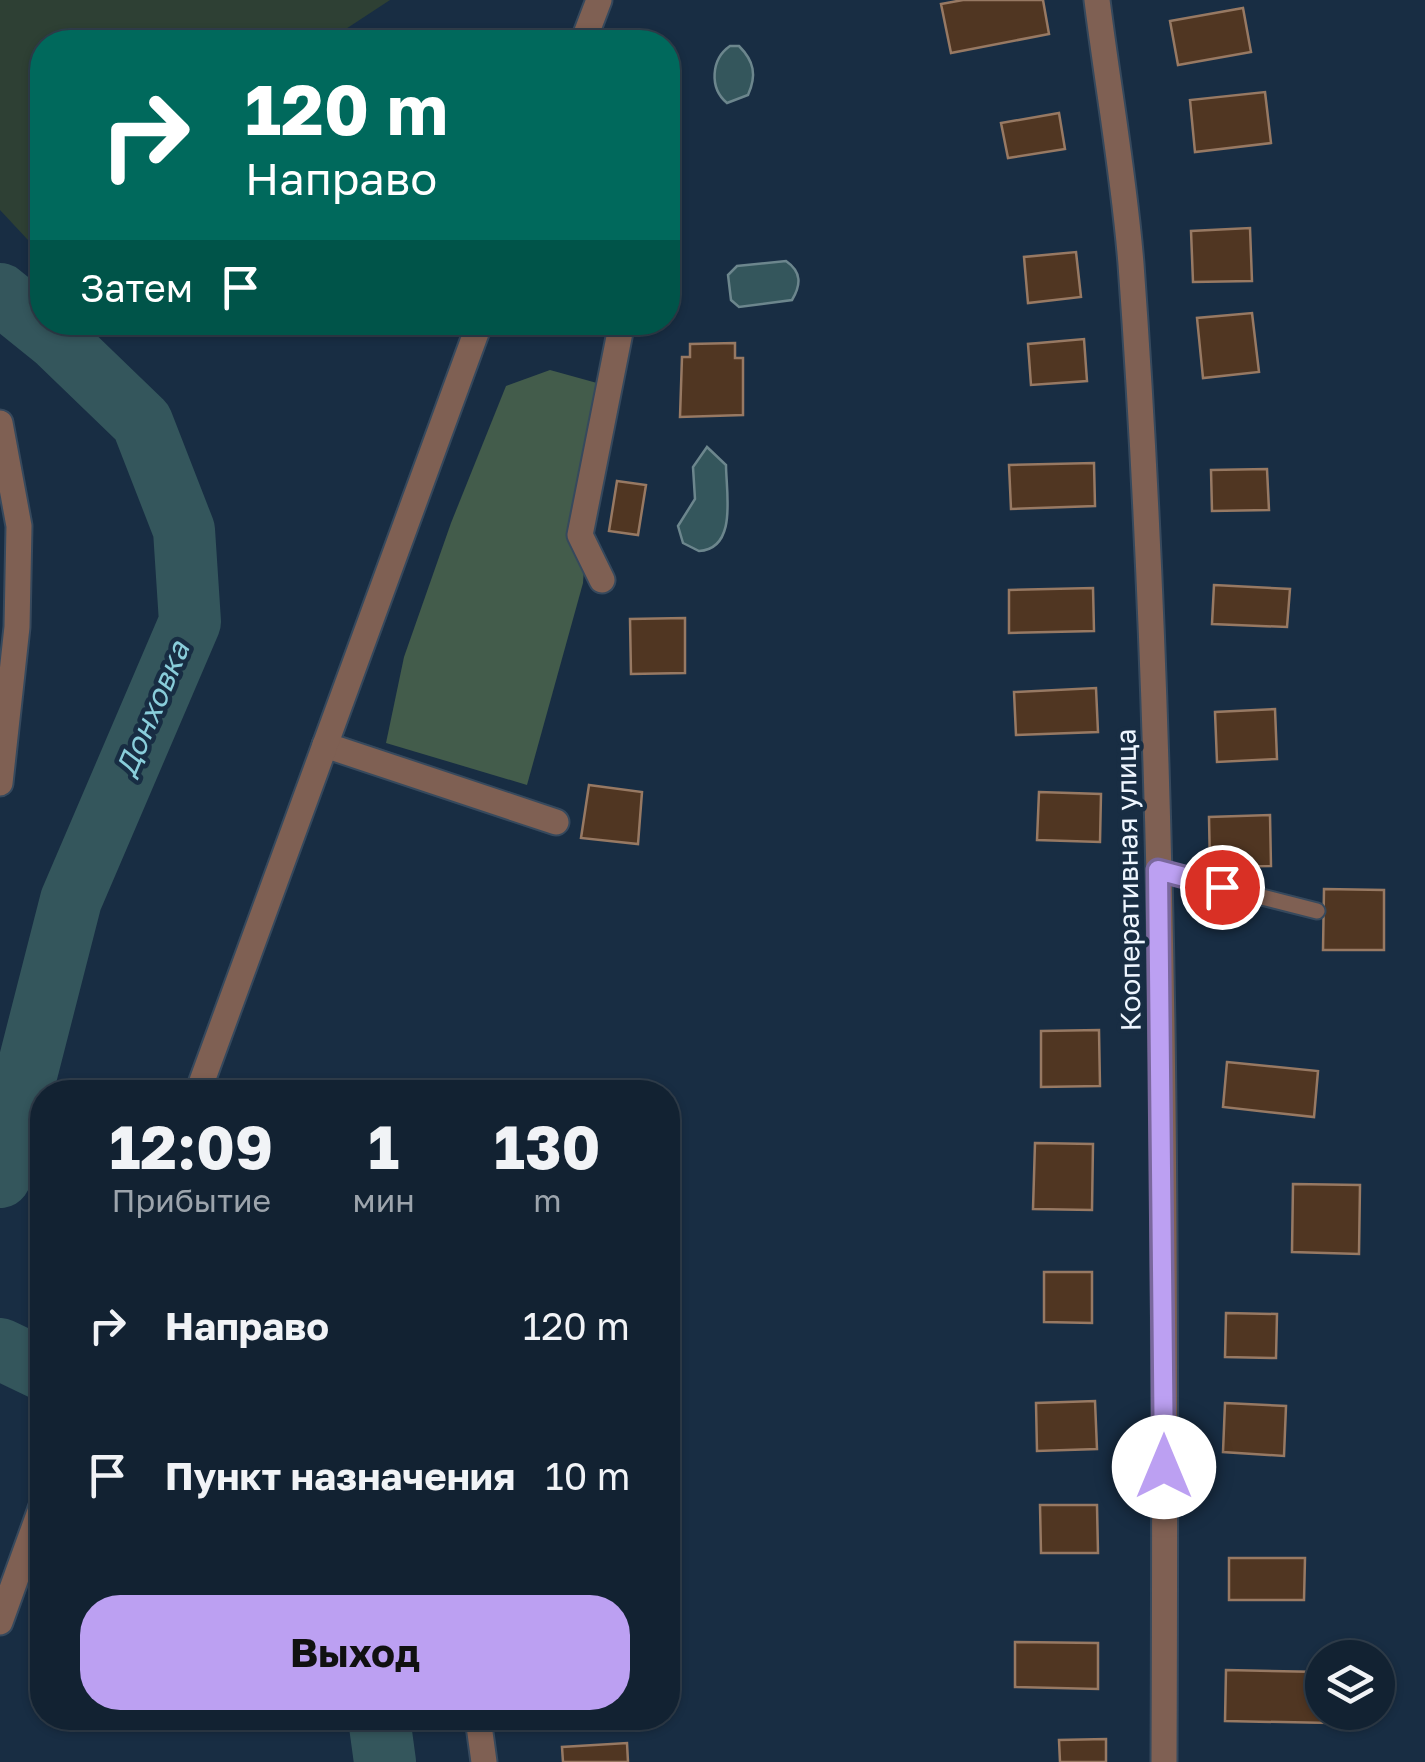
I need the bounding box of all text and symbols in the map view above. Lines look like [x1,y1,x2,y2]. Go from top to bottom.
text: 120 m [245,66,448,150]
icon: right [80,70,210,200]
text: Направо [245,151,437,205]
icon: arrive [213,260,268,315]
text: Затем [80,265,193,310]
water label: Донховка [107,635,197,782]
street label: Кооперативная улица [1108,728,1147,1032]
pin [1180,845,1265,930]
icon: arrive [1195,860,1250,915]
text: 12:09 [109,1110,273,1182]
text: 1 [368,1110,399,1182]
text: 130 [494,1110,601,1182]
text: Прибытие [112,1181,271,1219]
text: мин [353,1181,415,1219]
text: m [533,1181,561,1219]
icon: right [80,1298,135,1353]
text: Направо [165,1303,329,1348]
text: 120 m [523,1303,630,1348]
position arrow [1112,1415,1216,1519]
icon: arrive [80,1448,135,1503]
text: Пункт назначения [165,1453,515,1498]
text: 10 m [545,1453,630,1498]
button: Выход [80,1595,630,1710]
map controls [1305,1640,1395,1730]
button: layers [1305,1640,1395,1730]

